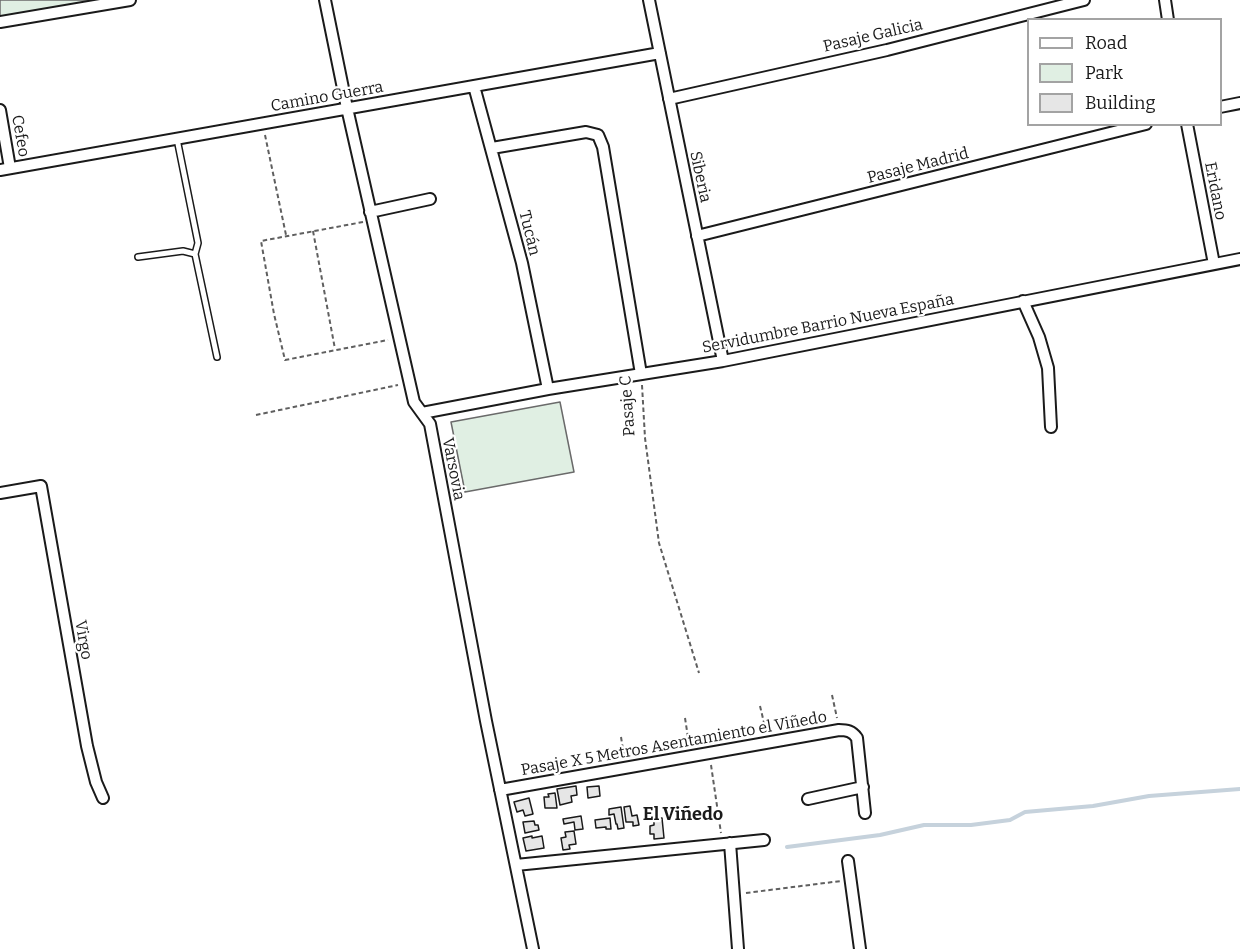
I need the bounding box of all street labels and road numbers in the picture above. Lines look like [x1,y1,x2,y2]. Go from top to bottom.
street label: Pasaje Galicia [821,15,925,57]
street label: Camino Guerra [269,78,385,116]
street label: Cefeo [7,114,33,158]
street label: Pasaje Madrid [865,144,971,188]
street label: Siberia [685,150,715,204]
street label: Eridano [1200,160,1230,222]
street label: Tucán [514,208,544,258]
street label: Servidumbre Barrio Nueva España [700,290,956,358]
street label: Pasaje C [616,375,640,437]
street label: Varsovia [438,436,468,502]
street label: Virgo [70,619,96,661]
street label: Pasaje X 5 Metros Asentamiento el Viñedo [520,708,828,780]

